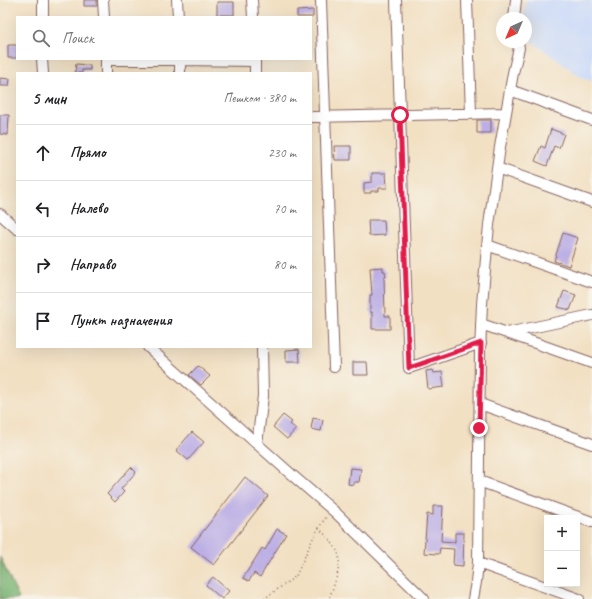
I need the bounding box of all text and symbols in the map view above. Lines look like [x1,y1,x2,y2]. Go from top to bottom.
north arrow [496,12,532,48]
search box [16,16,312,60]
icon: search [30,27,52,49]
text: Поиск [62,29,94,48]
text: 5 мин [32,88,66,109]
text: Пешком · 380 m [223,90,296,106]
route start [391,106,409,124]
icon: ahead [32,142,54,164]
text: Прямо [70,143,106,162]
text: 230 m [268,145,296,161]
icon: left [32,198,54,220]
text: Налево [70,199,108,218]
text: 70 m [274,201,296,217]
icon: right [32,254,54,276]
text: Направо [70,255,116,274]
text: 80 m [274,257,296,273]
icon: arrive [32,310,54,332]
text: Пункт назначения [70,311,172,330]
route end [470,419,488,437]
map controls [544,515,580,587]
button: + [544,515,580,551]
button: − [544,551,580,587]

